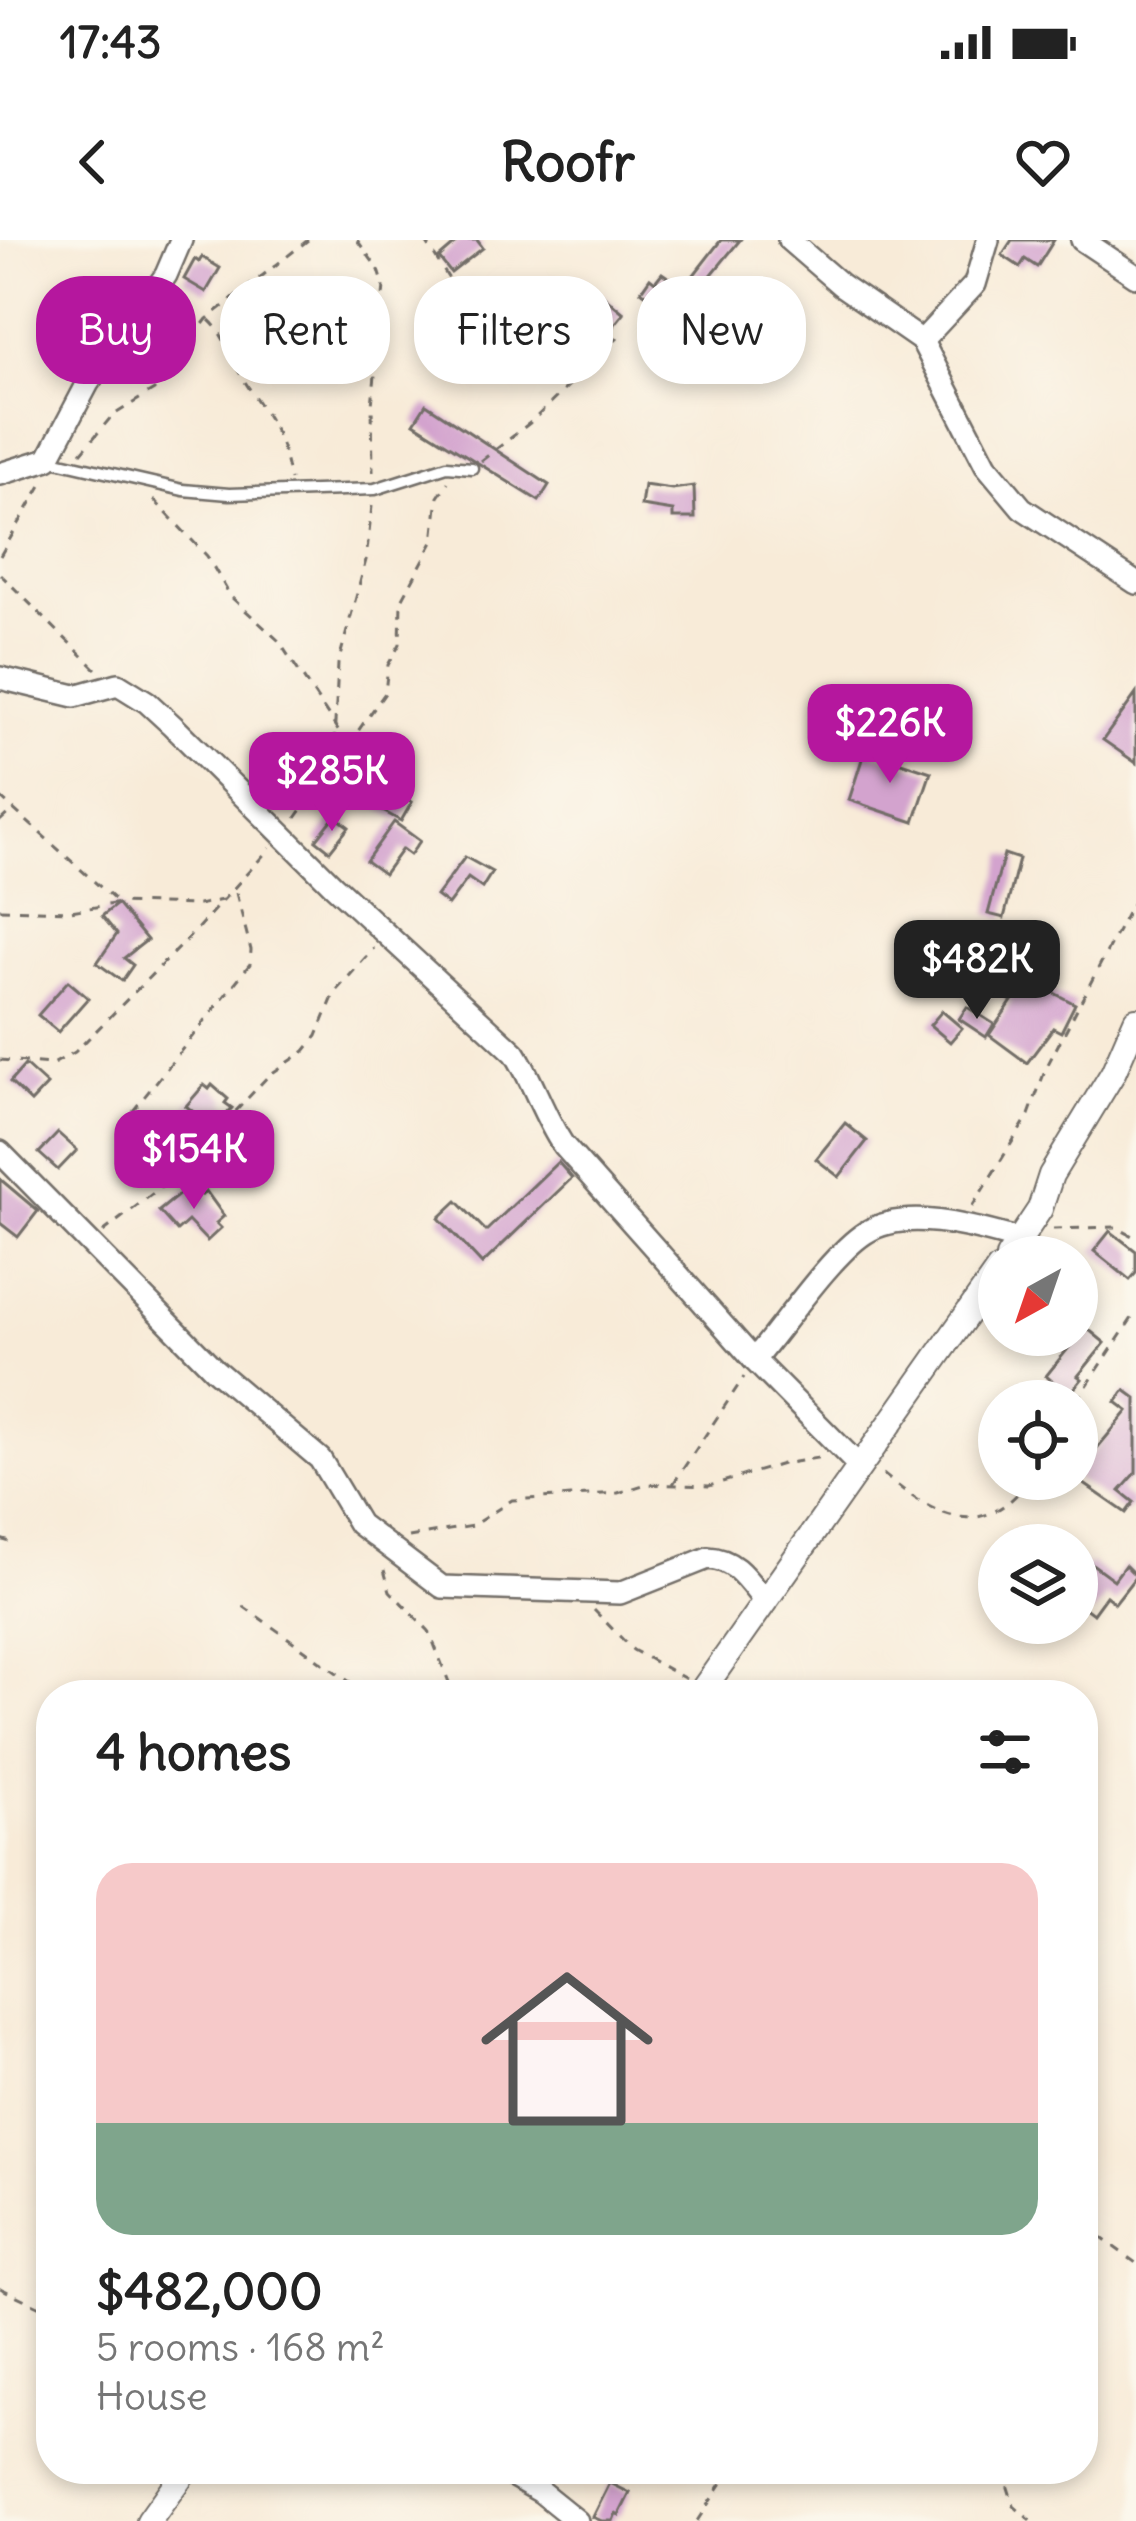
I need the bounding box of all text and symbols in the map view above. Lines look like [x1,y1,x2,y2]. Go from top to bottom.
text: 17:43 [60,14,162,70]
text: Roofr [501,128,635,196]
icon: back [60,129,126,195]
icon: heart [1010,129,1076,195]
chip: Buy [36,276,196,384]
chip: Rent [220,276,390,384]
chip: Filters [414,276,613,384]
chip: New [637,276,806,384]
pin: $226K [806,684,974,786]
text: $226K [835,698,945,747]
pin: $285K [248,732,416,834]
text: $285K [276,746,388,795]
pin: $482K [893,920,1061,1022]
text: $482K [921,934,1033,983]
pin: $154K [110,1110,278,1212]
text: $154K [141,1124,247,1173]
north arrow [978,1236,1098,1356]
map controls [978,1236,1098,1644]
button: locate [978,1380,1098,1500]
button: layers [978,1524,1098,1644]
icon: filters [972,1719,1038,1785]
text: 4 homes [96,1720,291,1784]
icon: home [459,1941,675,2157]
text: $482,000 [96,2259,322,2323]
text: 5 rooms · 168 m² [96,2323,385,2372]
text: House [96,2372,207,2421]

